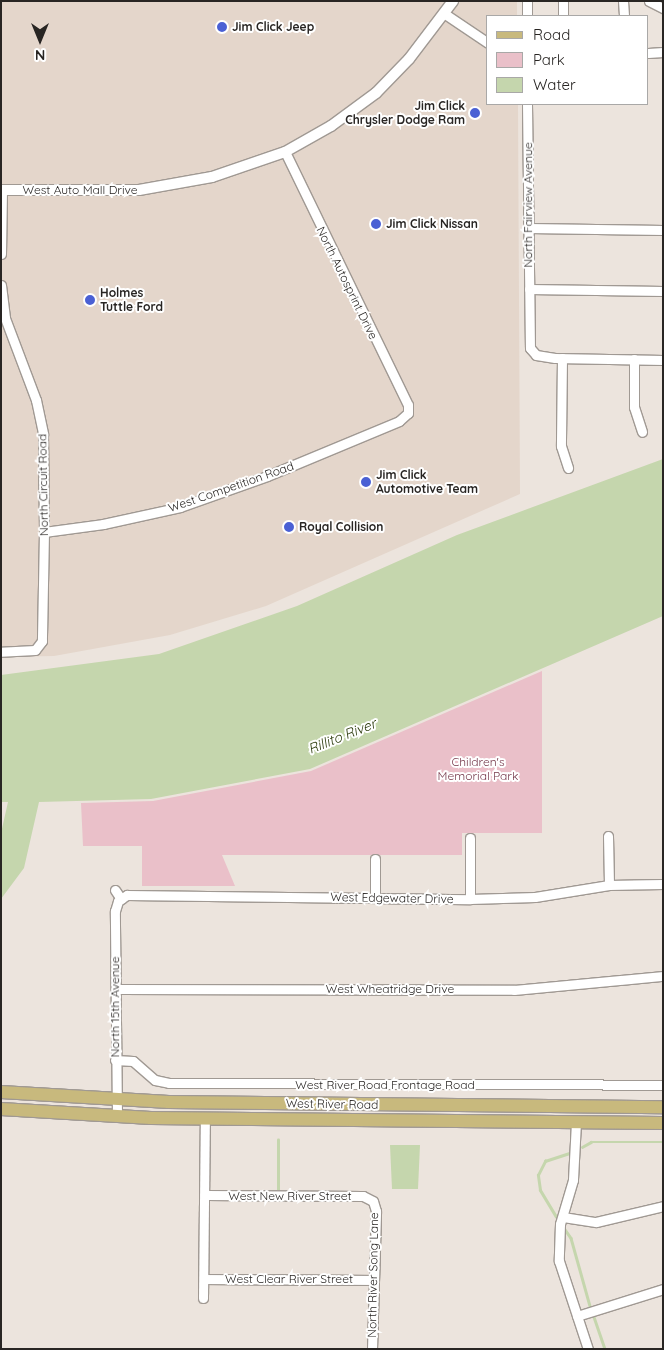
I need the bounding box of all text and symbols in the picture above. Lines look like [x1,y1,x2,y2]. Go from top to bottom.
north arrow [15,15,65,65]
legend [487,15,649,105]
place label: Jim Click Jeep [232,20,314,34]
marker: Jim Click Jeep [216,21,228,33]
text: Road [533,25,570,44]
text: N [35,46,45,64]
text: Park [533,50,565,69]
text: Water [533,75,576,94]
place label: Jim Click Chrysler Dodge Ram [345,99,465,127]
marker: Jim Click Chrysler Dodge Ram [469,107,481,119]
street label: North Fairview Avenue [521,142,535,268]
street label: West Auto Mall Drive [22,183,138,197]
place label: Jim Click Nissan [386,217,478,231]
marker: Jim Click Nissan [370,218,382,230]
street label: North Autosprint Drive [313,224,381,342]
place label: Holmes Tuttle Ford [100,286,163,314]
marker: Holmes Tuttle Ford [84,294,96,306]
street label: North Circuit Road [35,434,51,536]
street label: West Competition Road [166,459,296,515]
place label: Jim Click Automotive Team [376,468,478,496]
marker: Jim Click Automotive Team [360,476,372,488]
place label: Royal Collision [299,520,383,534]
marker: Royal Collision [283,521,295,533]
water label: Rillito River [306,715,378,757]
park label: Children's Memorial Park [438,755,518,783]
street label: West Edgewater Drive [330,890,454,906]
street label: North 15th Avenue [108,957,122,1057]
street label: West Wheatridge Drive [326,982,454,996]
street label: West River Road Frontage Road [295,1078,475,1092]
street label: West River Road [286,1096,378,1112]
street label: West New River Street [228,1189,352,1203]
street label: North River Song Lane [365,1212,381,1338]
street label: West Clear River Street [225,1272,353,1286]

